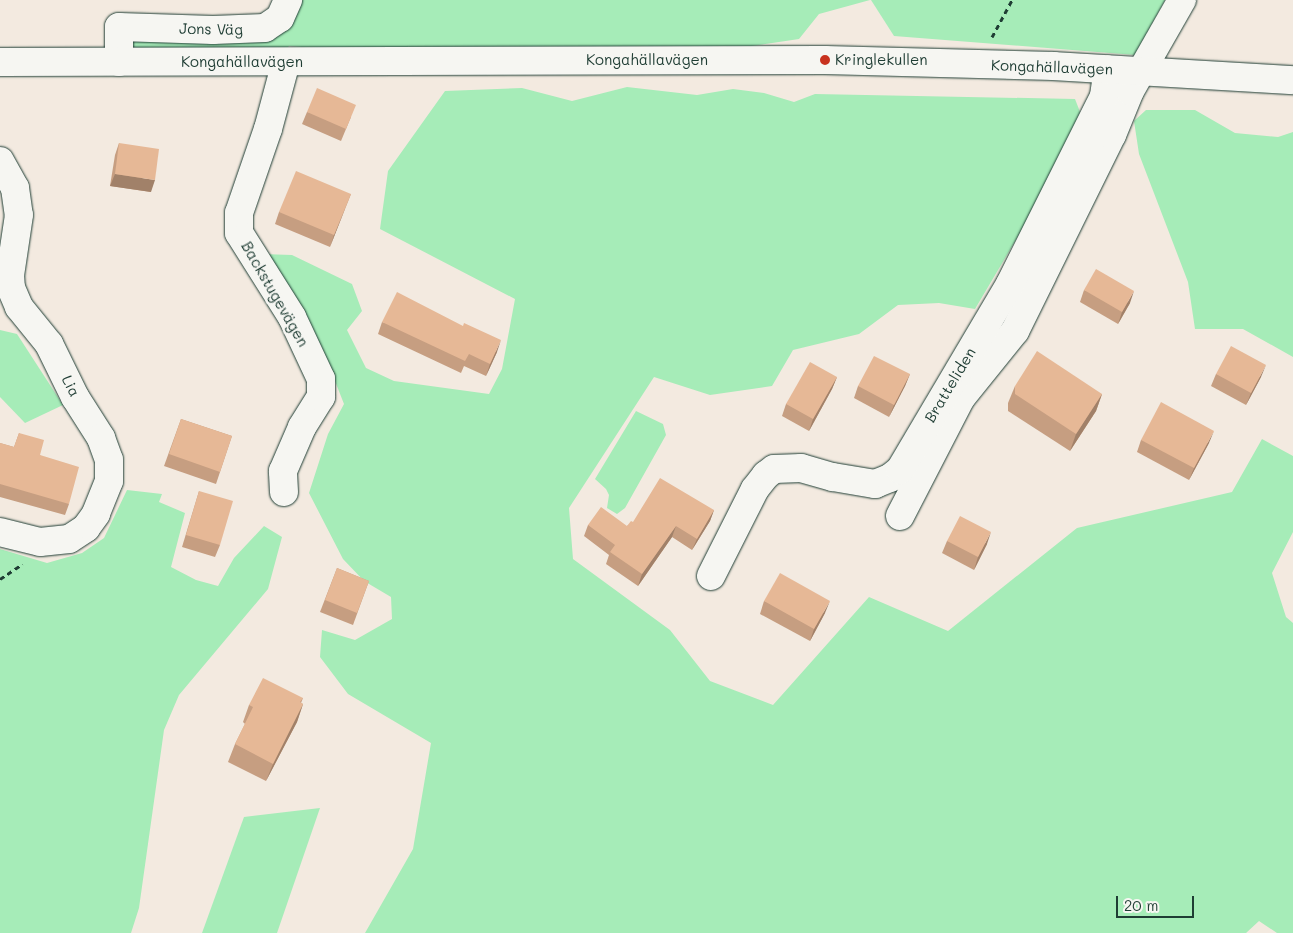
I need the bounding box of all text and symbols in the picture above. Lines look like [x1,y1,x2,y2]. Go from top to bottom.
street label: Jons Väg [179,19,243,39]
street label: Kongahällavägen [586,51,708,69]
place label: Kringlekullen [835,51,928,69]
street label: Kongahällavägen [181,53,303,71]
marker: Kringlekullen [819,54,831,66]
street label: Kongahällavägen [991,56,1113,78]
street label: Backstugevägen [238,238,312,350]
street label: Bratteliden [921,344,979,426]
street label: Lia [58,372,84,400]
scale bar [1118,886,1196,918]
text: 20 m [1124,895,1158,915]

